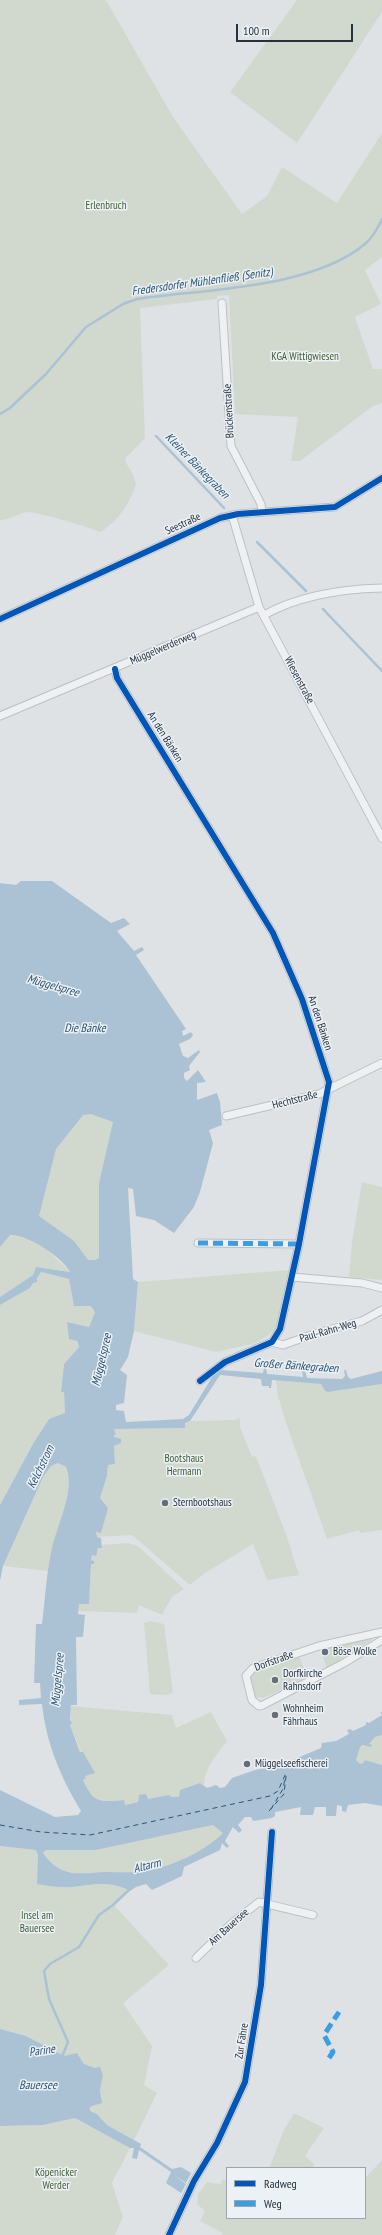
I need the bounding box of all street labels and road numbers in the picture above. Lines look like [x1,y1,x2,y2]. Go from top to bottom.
street label: Brückenstraße [221,383,237,439]
street label: Seestraße [163,510,203,538]
street label: Müggelwerderweg [128,628,198,668]
street label: Wiesenstraße [281,654,317,706]
street label: An den Bänken [144,709,186,765]
street label: An den Bänken [305,994,335,1052]
street label: Hechtstraße [271,1088,319,1112]
street label: Paul-Rahn-Weg [298,1317,358,1345]
street label: Dorfstraße [253,1648,295,1674]
street label: Am Bauersee [206,1906,252,1948]
street label: Zur Fähre [233,2022,251,2060]

